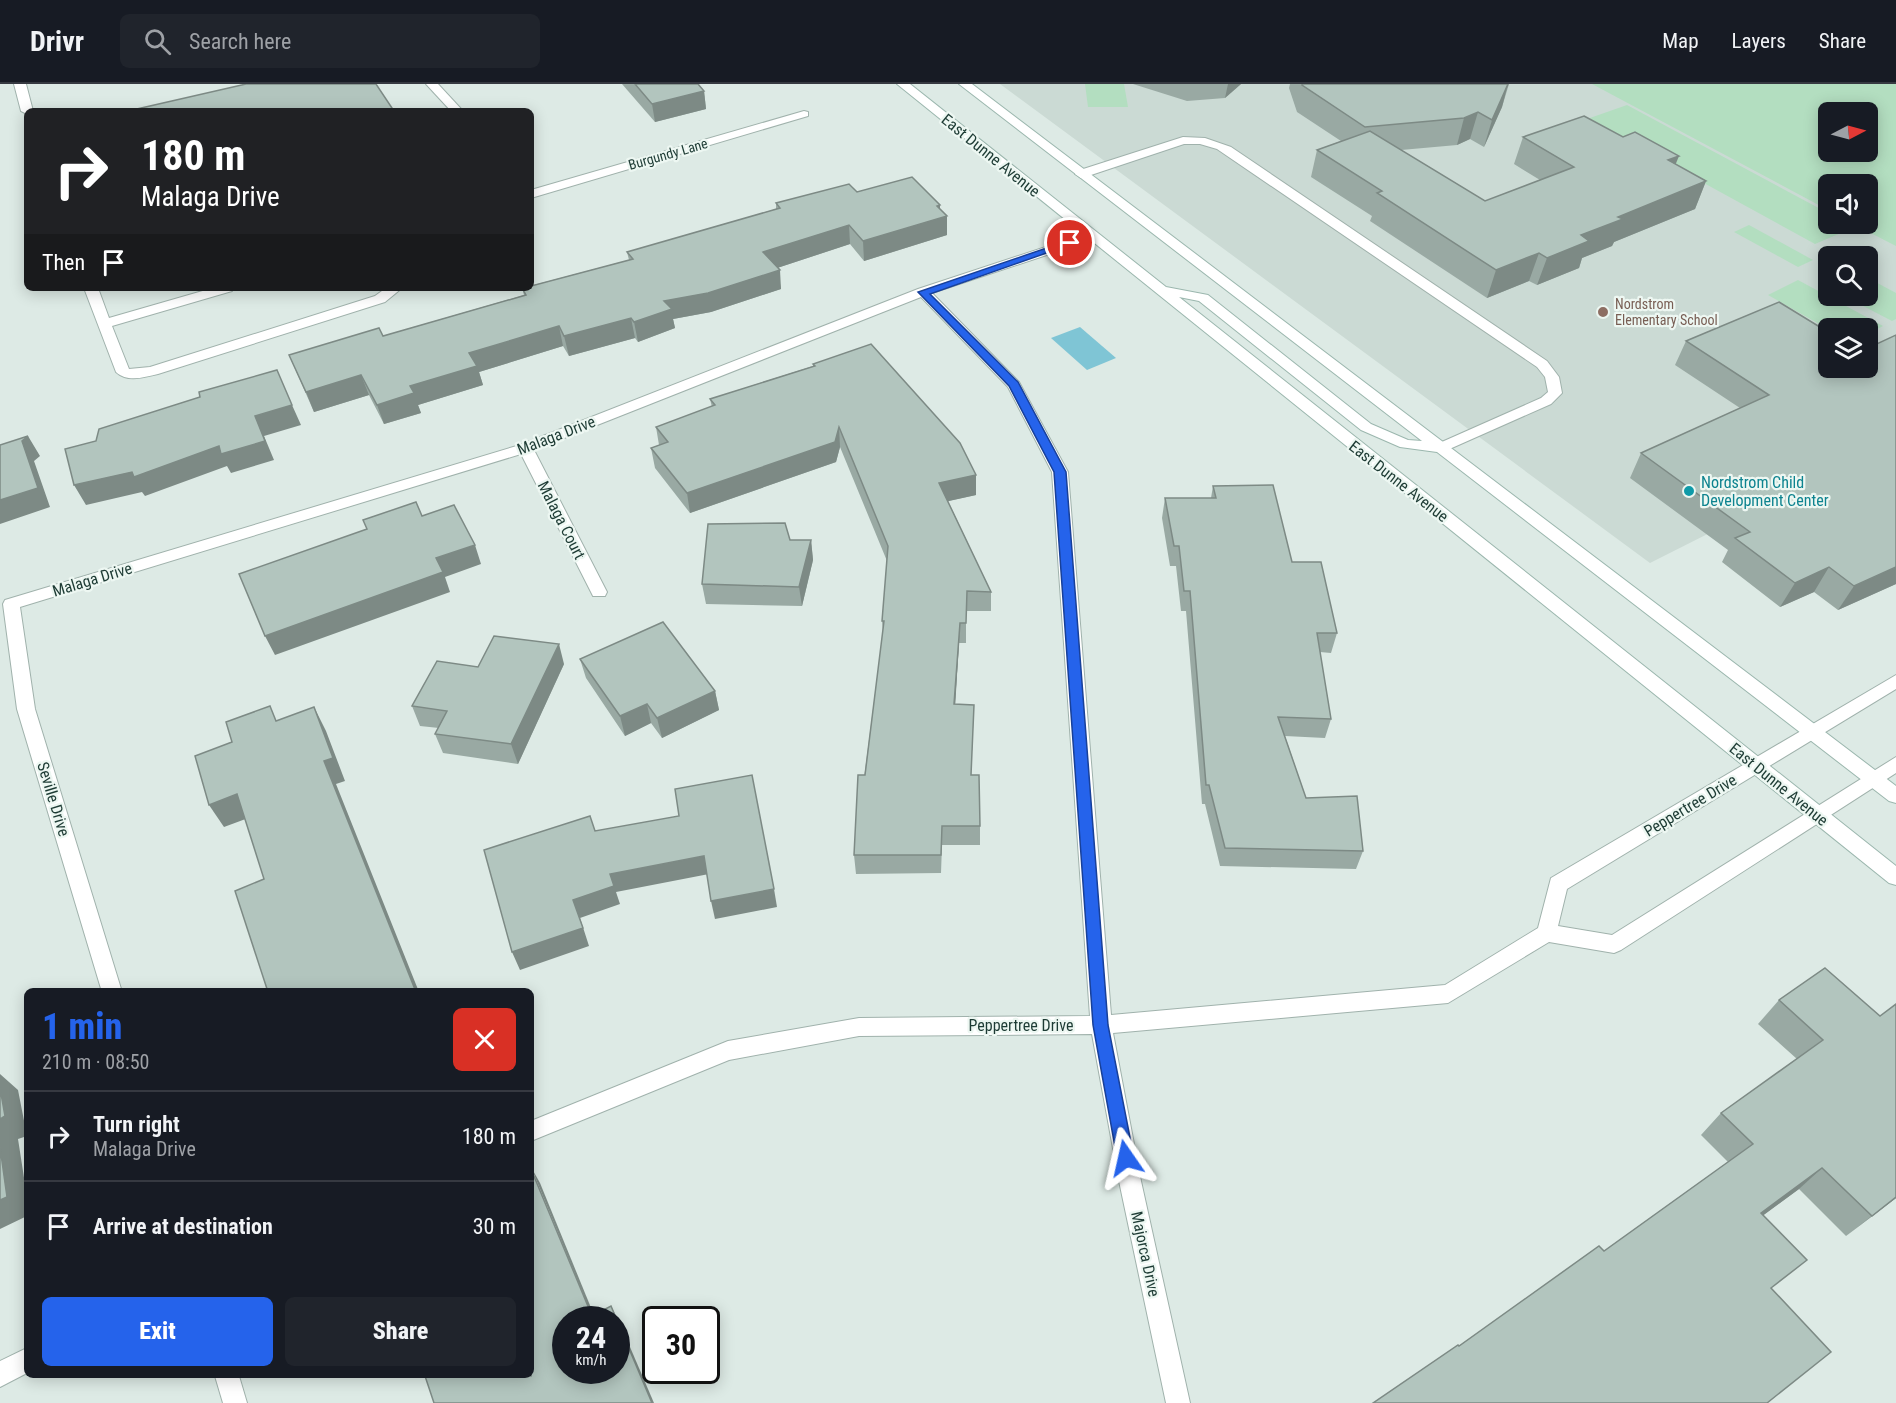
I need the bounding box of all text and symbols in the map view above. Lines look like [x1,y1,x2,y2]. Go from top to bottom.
search box [120,14,540,68]
text: Drivr [30,25,84,58]
icon: search [141,25,174,58]
text: Search here [189,29,291,54]
text: Map [1662,29,1699,53]
text: Layers [1732,29,1786,53]
text: Share [1819,29,1866,53]
north arrow [1818,102,1878,162]
map controls [1818,102,1878,378]
street label: East Dunne Avenue [938,110,1044,201]
text: 180 m [141,131,246,180]
icon: right [42,132,120,210]
street label: Burgundy Lane [627,135,710,173]
button: sound [1818,174,1878,234]
text: Malaga Drive [141,181,280,213]
pin [1044,217,1095,268]
icon: arrive [1053,226,1086,259]
icon: arrive [97,246,130,279]
button: search [1818,246,1878,306]
text: Then [42,250,85,275]
place label: Nordstrom Elementary School [1615,296,1718,328]
marker: Nordstrom Elementary School [1596,305,1610,319]
button: layers [1818,318,1878,378]
street label: Malaga Drive [514,412,598,459]
street label: East Dunne Avenue [1345,437,1452,526]
place label: Nordstrom Child Development Center [1701,473,1829,510]
street label: Malaga Court [534,478,589,563]
marker: Nordstrom Child Development Center [1682,484,1696,498]
street label: Malaga Drive [50,558,134,601]
street label: East Dunne Avenue [1726,739,1832,830]
street label: Seville Drive [33,760,74,839]
street label: Peppertree Drive [1640,770,1740,841]
text: 1 min [42,1006,122,1048]
button: close [453,1008,516,1071]
street label: Peppertree Drive [969,1016,1073,1035]
text: 210 m · 08:50 [42,1050,149,1074]
text: Turn right [93,1112,180,1137]
icon: right [42,1120,75,1153]
text: 180 m [462,1124,516,1149]
position arrow [1094,1126,1158,1190]
text: Malaga Drive [93,1137,196,1161]
icon: arrive [42,1210,75,1243]
street label: Majorca Drive [1127,1210,1164,1299]
text: Arrive at destination [93,1214,273,1239]
text: 30 m [473,1214,516,1239]
button: Exit [42,1297,273,1366]
button: Share [285,1297,516,1366]
speed limit sign: 30 [642,1306,720,1384]
text: 24 [576,1320,606,1355]
text: km/h [576,1351,606,1369]

